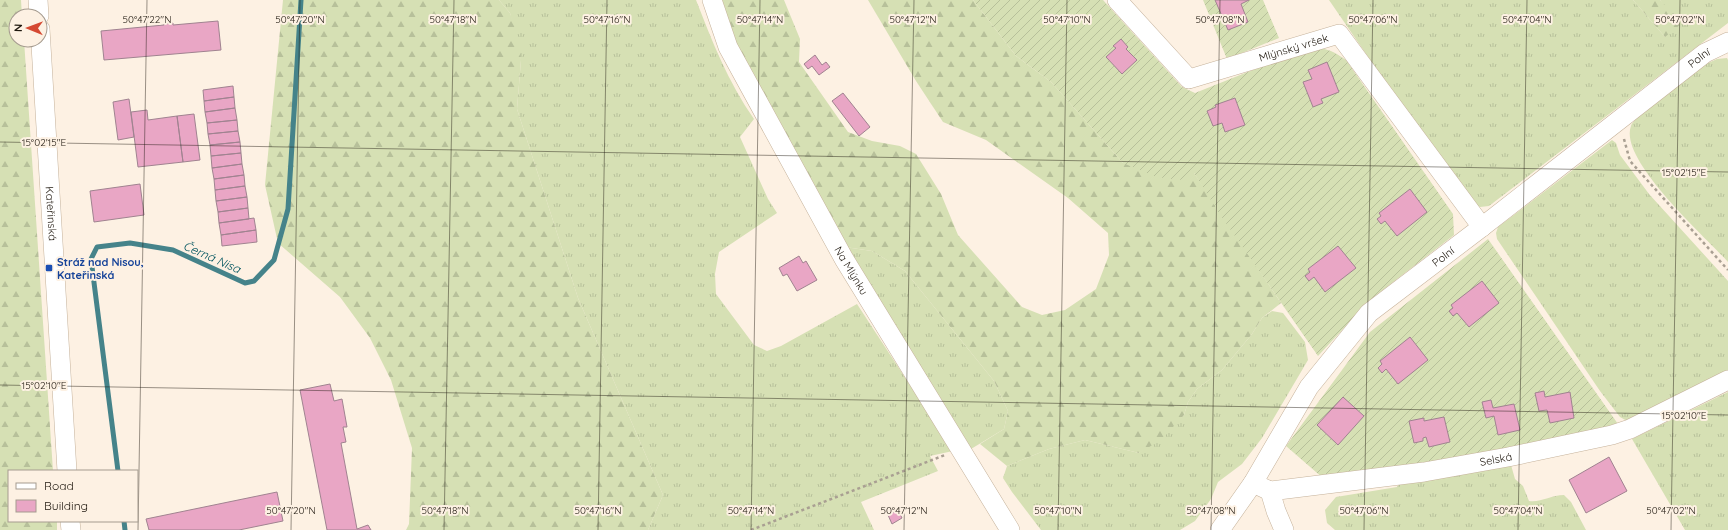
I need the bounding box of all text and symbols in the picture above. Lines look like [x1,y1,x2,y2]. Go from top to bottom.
north arrow [8,8,48,48]
text: 50°47'22"N [123,13,171,26]
text: 50°47'20"N [275,13,325,26]
text: 50°47'18"N [430,13,476,26]
text: 50°47'16"N [584,13,630,26]
text: 50°47'14"N [737,13,783,26]
text: 50°47'12"N [889,13,937,26]
text: 50°47'10"N [1043,13,1091,26]
text: 50°47'08"N [1195,13,1245,26]
text: 50°47'06"N [1348,13,1398,26]
text: 50°47'04"N [1502,13,1552,26]
text: 50°47'02"N [1655,13,1705,26]
text: N [11,24,25,32]
street label: Mlýnský vršek [1257,31,1330,65]
street label: Polní [1685,44,1713,71]
text: 15°02'15"E [22,136,67,149]
text: 15°02'15"E [1662,166,1707,179]
street label: Kateřinská [43,186,60,241]
water label: Černá Nisa [181,238,244,277]
street label: Polní [1429,243,1458,270]
street label: Na Mlýnku [831,244,871,297]
place label: Stráž nad Nisou, Kateřinská [57,255,144,282]
marker: Stráž nad Nisou, Kateřinská [44,263,54,273]
text: 15°02'10"E [21,379,67,392]
text: 15°02'10"E [1661,409,1707,422]
street label: Selská [1479,449,1513,469]
legend [8,470,138,522]
text: Road [44,478,74,493]
text: Building [44,498,88,513]
text: 50°47'20"N [266,504,316,517]
text: 50°47'18"N [422,504,468,517]
text: 50°47'16"N [575,504,621,517]
text: 50°47'14"N [728,504,774,517]
text: 50°47'12"N [880,504,928,517]
text: 50°47'10"N [1034,504,1082,517]
text: 50°47'08"N [1186,504,1236,517]
text: 50°47'06"N [1339,504,1389,517]
text: 50°47'04"N [1493,504,1543,517]
text: 50°47'02"N [1646,504,1696,517]

